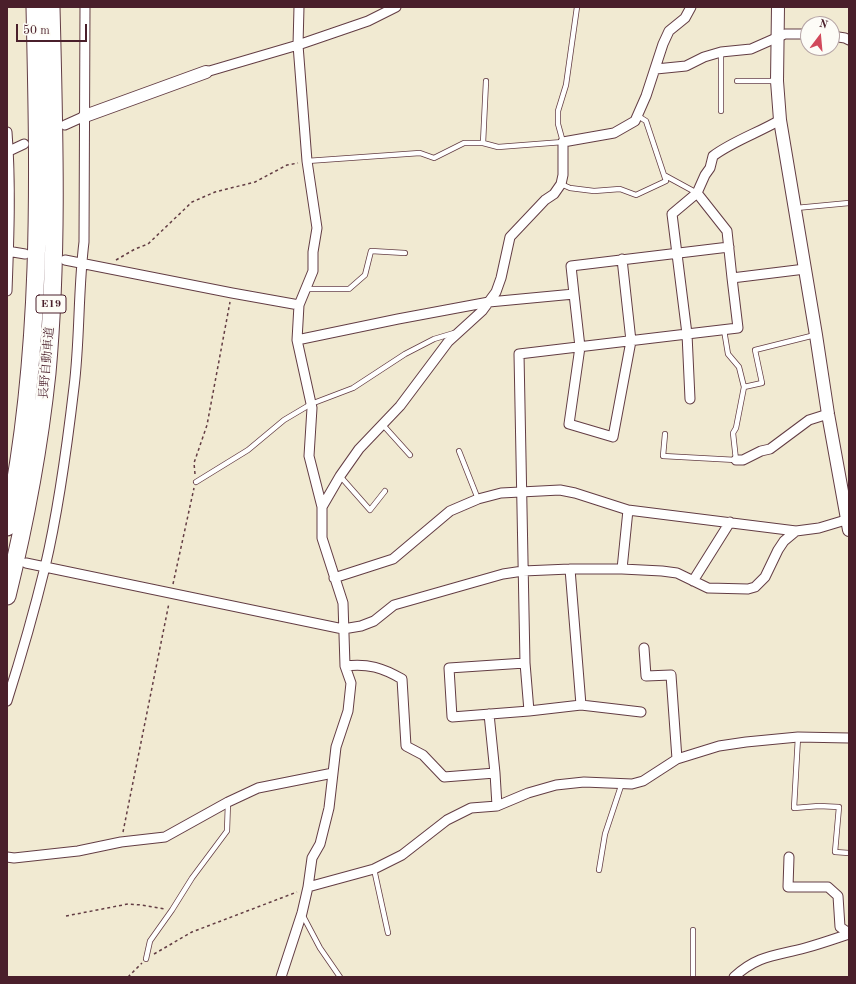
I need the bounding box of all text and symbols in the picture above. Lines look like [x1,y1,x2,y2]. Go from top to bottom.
scale bar [18,16,89,42]
north arrow [800,16,840,56]
text: N [818,19,829,31]
text: 50 m [23,25,50,37]
road number: E19 [36,295,66,313]
street label: 長野自動車道 [37,327,57,399]

